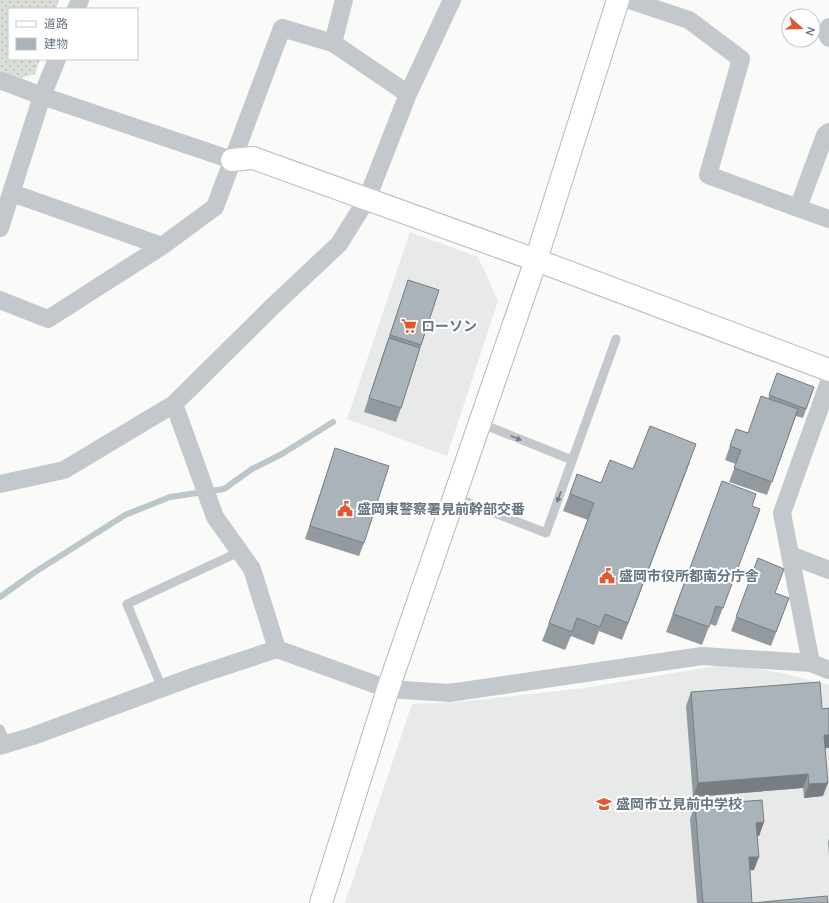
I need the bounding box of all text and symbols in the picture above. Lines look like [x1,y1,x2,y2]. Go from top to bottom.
legend [8,8,138,60]
north arrow [781,8,821,48]
text: 道路 [44,16,68,31]
text: N [803,25,818,38]
text: 建物 [44,36,68,51]
supermarket icon: ローソン [400,317,418,335]
place label: ローソン [421,317,477,334]
one-way arrow [510,435,522,441]
one-way arrow [555,491,561,503]
public building icon: 盛岡東警察署見前幹部交番 [336,500,354,518]
place label: 盛岡東警察署見前幹部交番 [357,500,525,517]
public building icon: 盛岡市役所都南分庁舎 [598,567,616,585]
place label: 盛岡市役所都南分庁舎 [619,567,759,584]
school or university icon: 盛岡市立見前中学校 [595,795,613,813]
place label: 盛岡市立見前中学校 [616,795,742,812]

